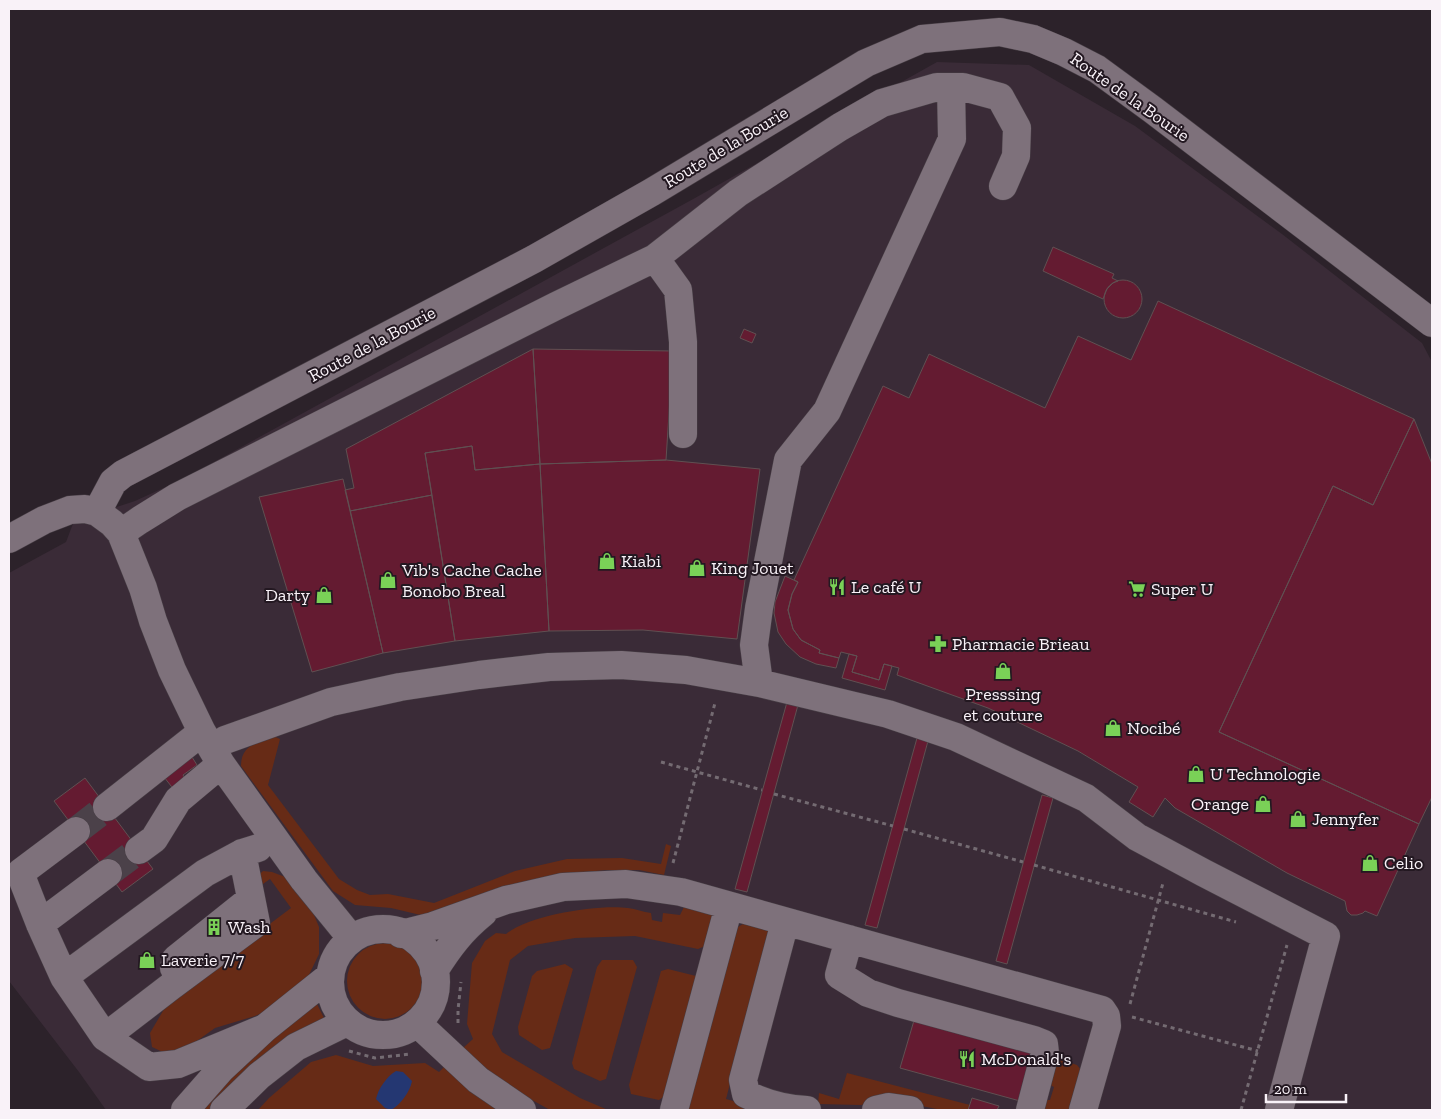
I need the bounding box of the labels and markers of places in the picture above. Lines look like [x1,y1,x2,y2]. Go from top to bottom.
place label: Kiabi [621,550,661,572]
shop icon: Kiabi [597,551,617,571]
place label: King Jouet [711,557,794,579]
shop icon: King Jouet [687,558,707,578]
place label: Vib's Cache Cache Bonobo Breal [401,559,542,602]
shop icon: Vib's Cache Cache Bonobo Breal [378,570,398,590]
place label: Le café U [851,576,922,598]
restaurant icon: Le café U [827,577,847,597]
place label: Super U [1151,578,1213,600]
supermarket icon: Super U [1127,579,1147,599]
place label: Darty [265,584,311,606]
shop icon: Darty [314,585,334,605]
place label: Pharmacie Brieau [952,633,1090,655]
pharmacy icon: Pharmacie Brieau [928,634,948,654]
shop icon: Presssing et couture [993,661,1013,681]
place label: Presssing et couture [963,683,1043,726]
place label: Nocibé [1127,717,1181,739]
shop icon: Nocibé [1103,718,1123,738]
place label: U Technologie [1210,763,1320,785]
shop icon: U Technologie [1186,764,1206,784]
place label: Orange [1191,793,1249,815]
shop icon: Orange [1253,794,1273,814]
place label: Jennyfer [1312,808,1379,830]
shop icon: Jennyfer [1288,809,1308,829]
place label: Celio [1384,852,1423,874]
shop icon: Celio [1360,853,1380,873]
place label: Wash [228,916,271,938]
building icon: Wash [204,917,224,937]
place label: Laverie 7/7 [161,949,245,971]
shop icon: Laverie 7/7 [137,950,157,970]
place label: McDonald's [981,1048,1071,1070]
restaurant icon: McDonald's [957,1049,977,1069]

